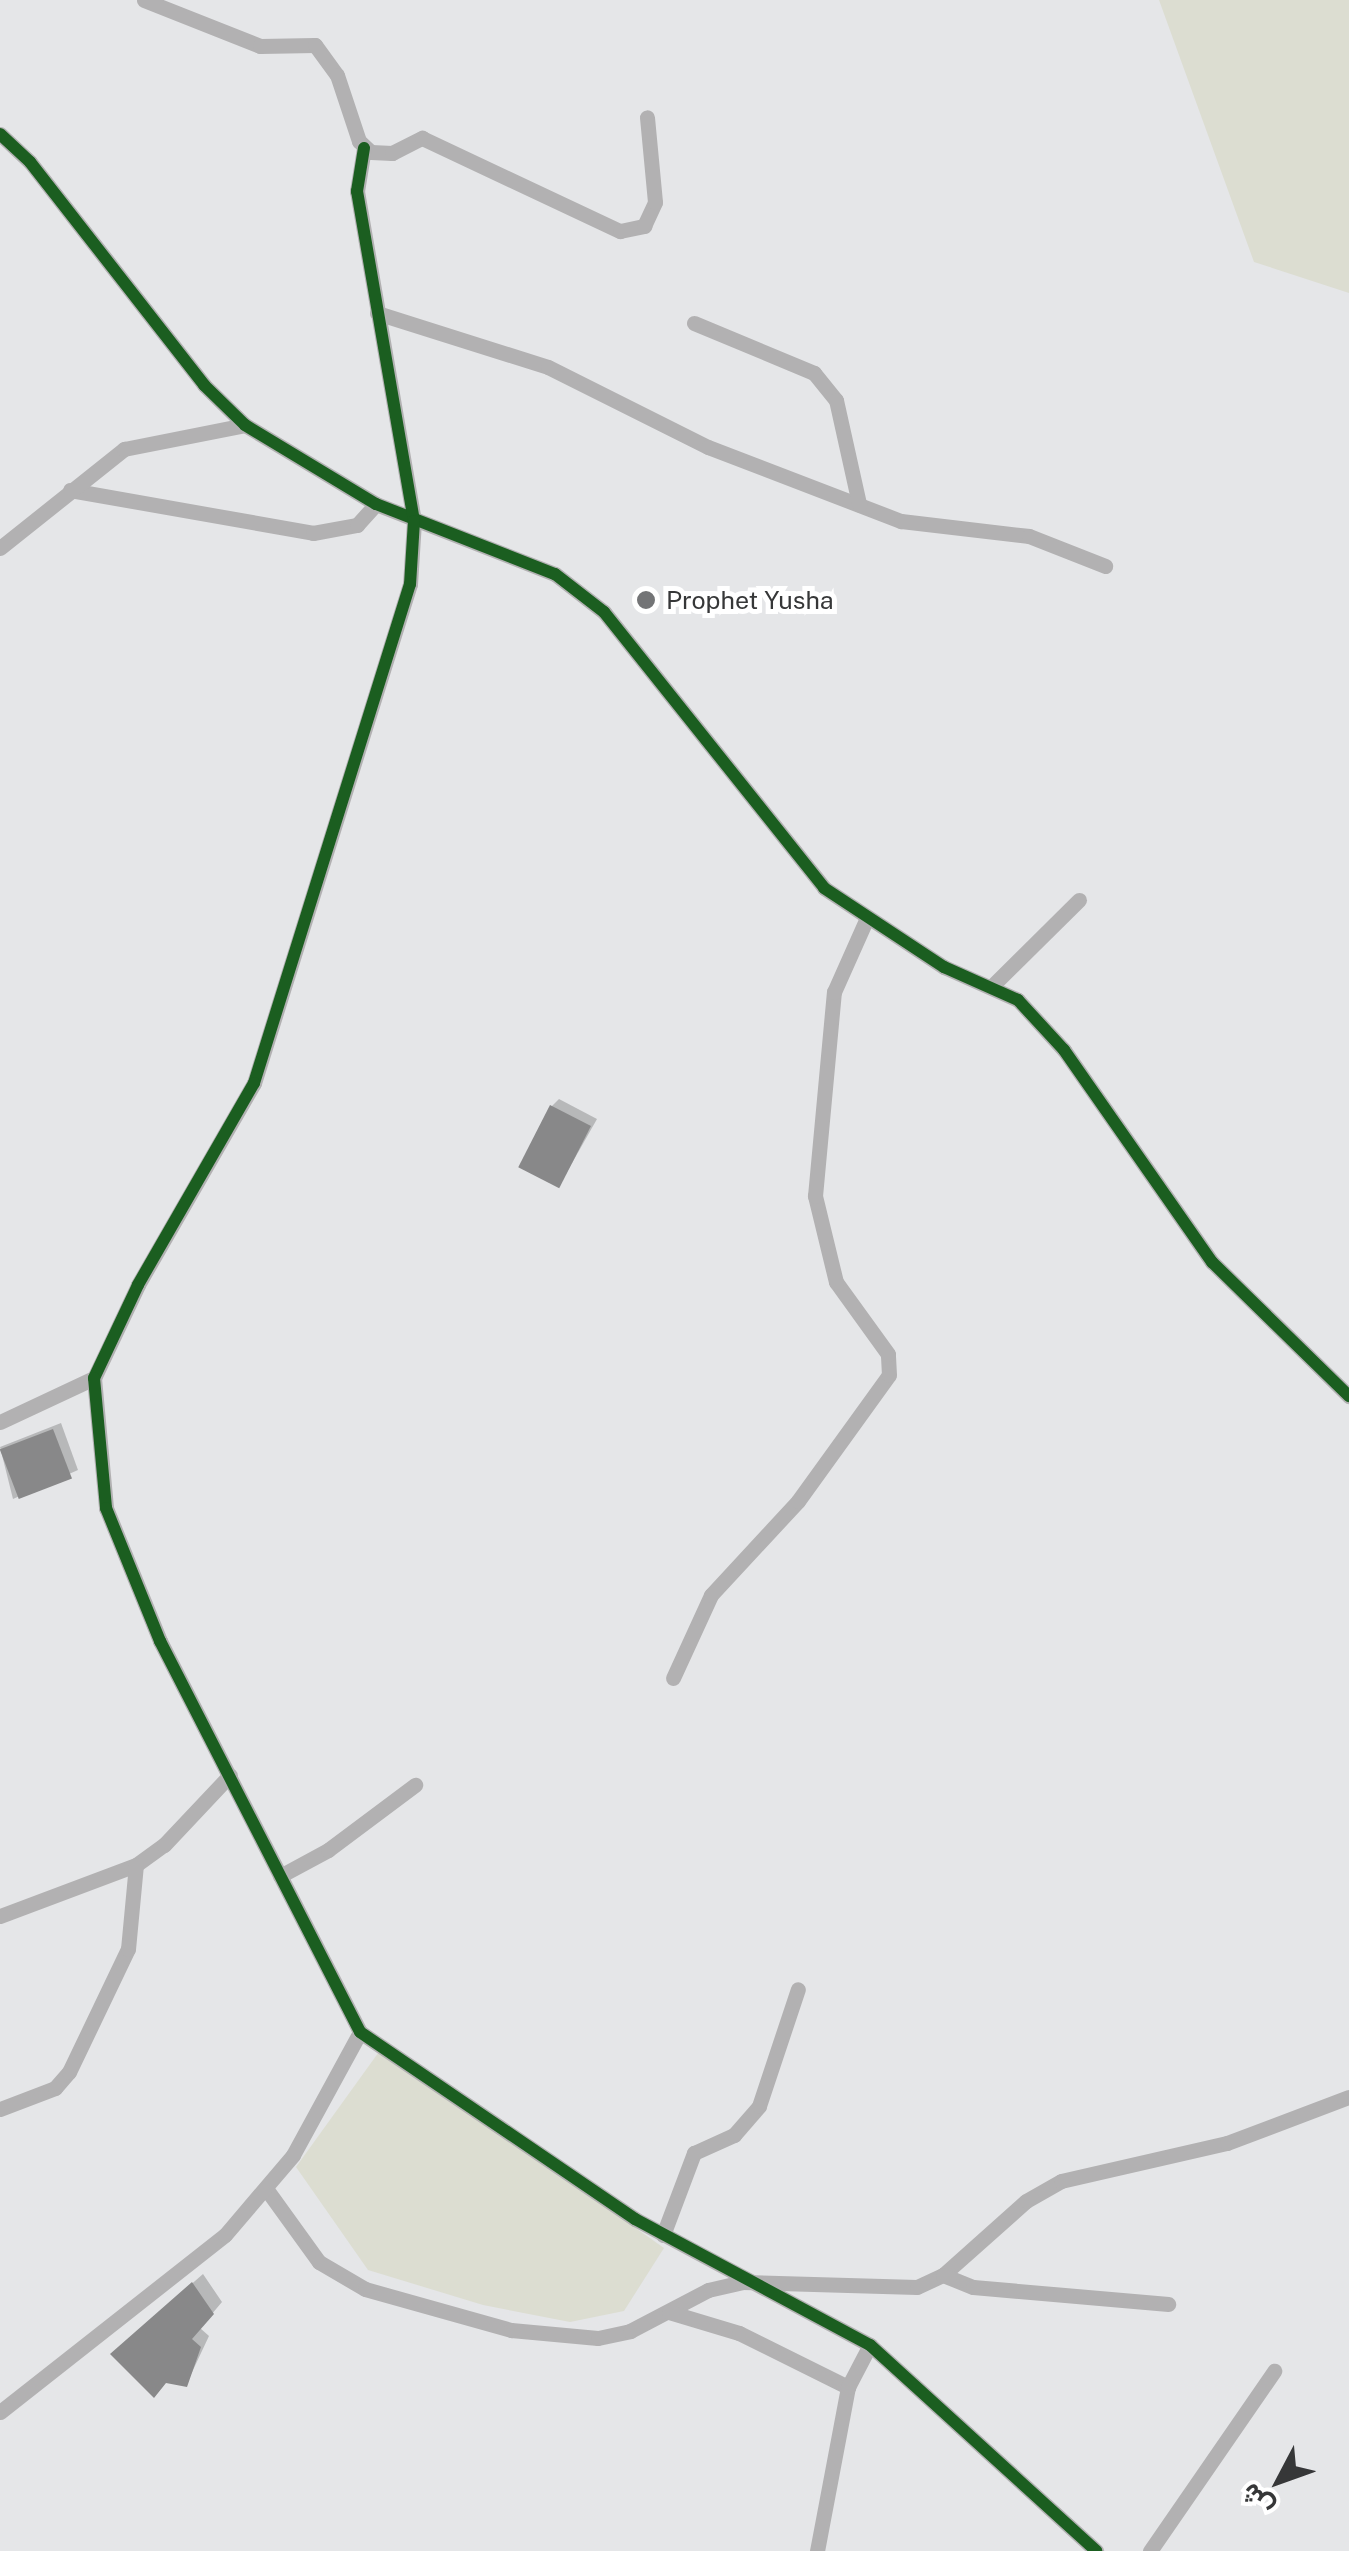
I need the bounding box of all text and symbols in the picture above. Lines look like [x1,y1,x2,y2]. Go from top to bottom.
place label: Prophet Yusha [666,585,834,615]
marker: Prophet Yusha [635,589,657,611]
north arrow [1229,2431,1329,2531]
text: ش [1232,2477,1279,2525]

